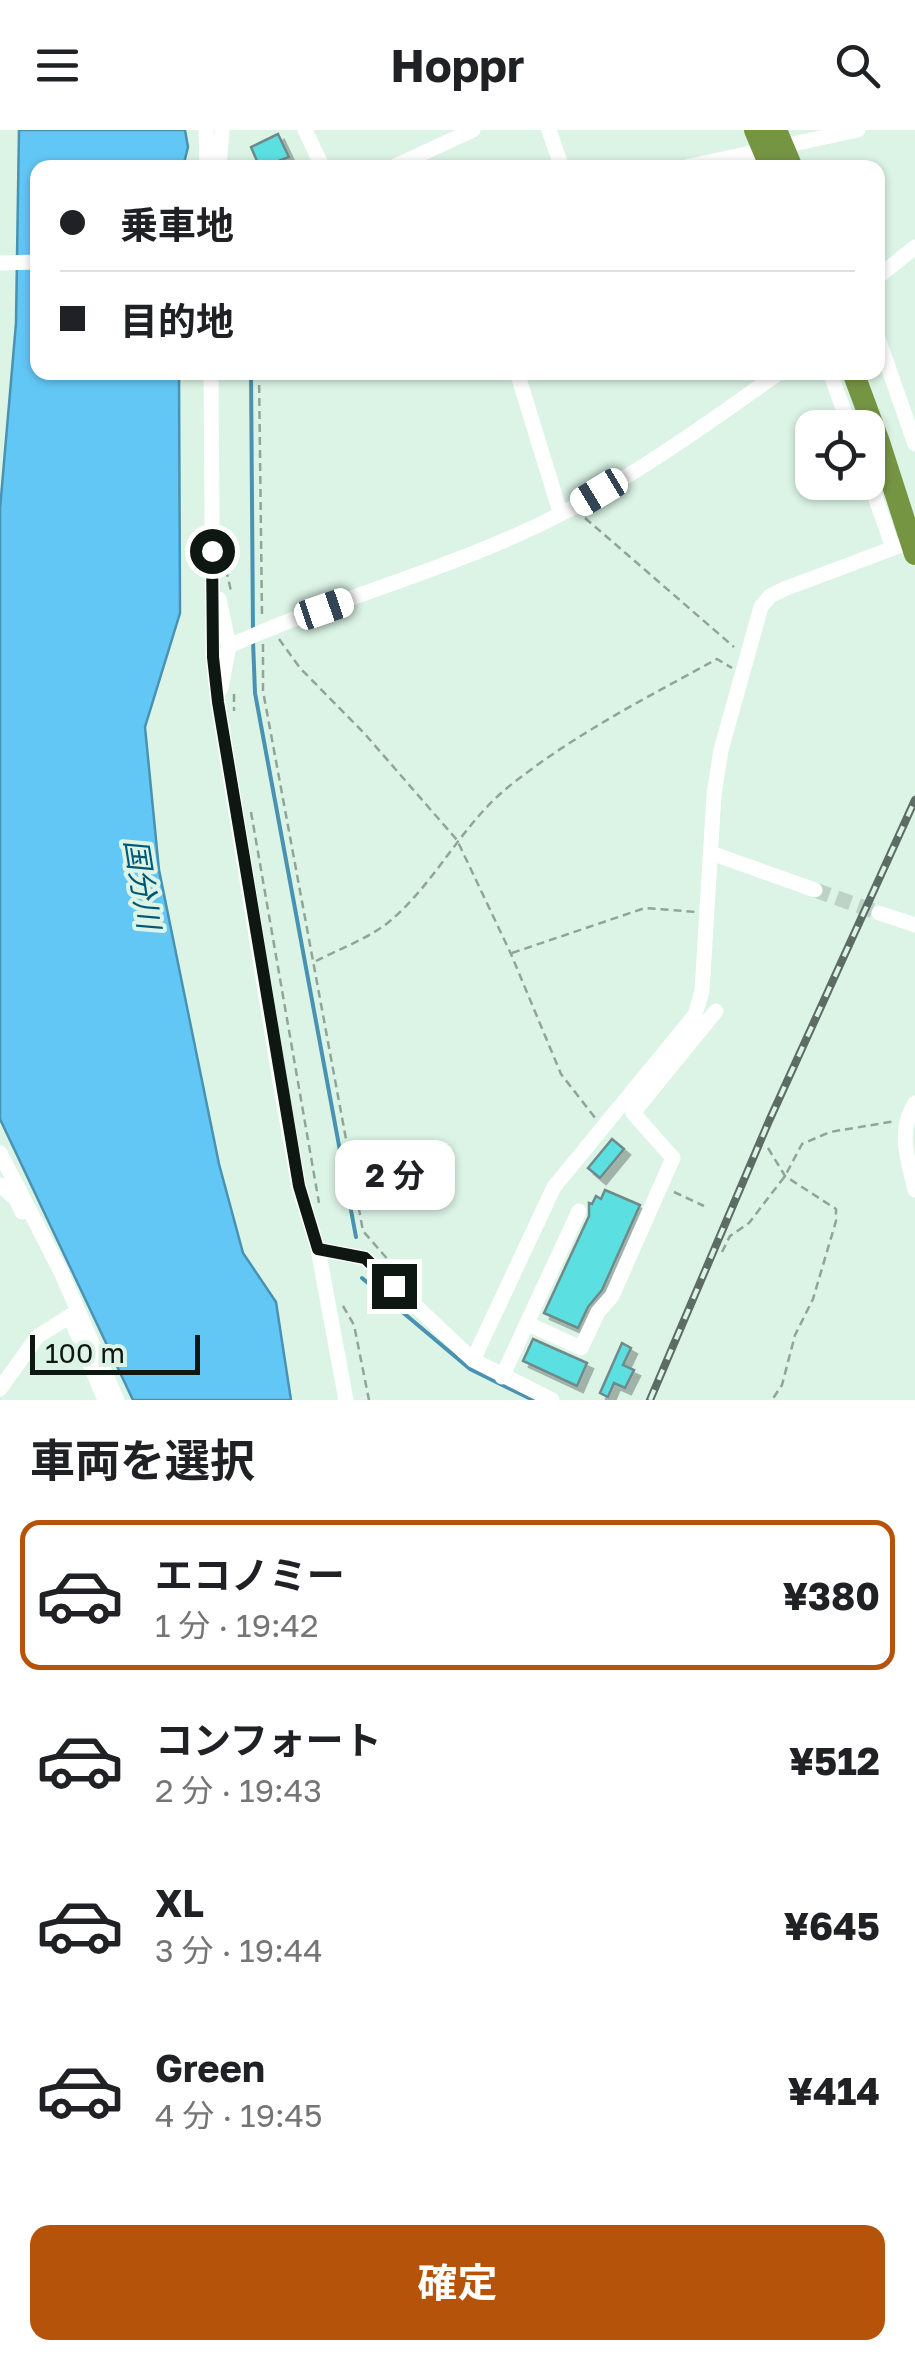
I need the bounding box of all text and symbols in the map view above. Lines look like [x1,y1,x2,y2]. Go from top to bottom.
icon: menu [30,38,85,93]
text: Hoppr [390,38,525,92]
icon: search [830,38,885,93]
text: 乗車地 [120,202,234,247]
text: 目的地 [120,298,234,343]
map controls [795,410,885,500]
button: locate [795,410,885,500]
car [566,464,632,520]
route start [190,529,235,574]
car [291,585,357,633]
water label: 国分川 [118,837,168,934]
callout: 2 分 [334,1141,454,1211]
text: 2 分 [365,1156,425,1194]
route end [372,1264,417,1309]
scale bar [30,1330,200,1374]
text: 100 m [45,1336,125,1369]
text: 車両を選択 [30,1433,255,1487]
icon: car [35,1550,125,1640]
text: エコノミー [155,1552,345,1597]
text: ¥380 [783,1573,880,1618]
text: 1 分 · 19:42 [155,1606,319,1644]
icon: car [35,1715,125,1805]
text: コンフォート [155,1717,382,1762]
text: ¥512 [789,1738,880,1783]
text: 2 分 · 19:43 [155,1771,322,1809]
icon: car [35,1880,125,1970]
text: XL [155,1880,204,1925]
text: ¥645 [784,1903,880,1948]
text: 3 分 · 19:44 [155,1931,323,1969]
icon: car [35,2045,125,2135]
text: Green [155,2045,265,2090]
text: ¥414 [788,2068,880,2113]
text: 4 分 · 19:45 [155,2096,323,2134]
button: 確定 [30,2225,885,2340]

